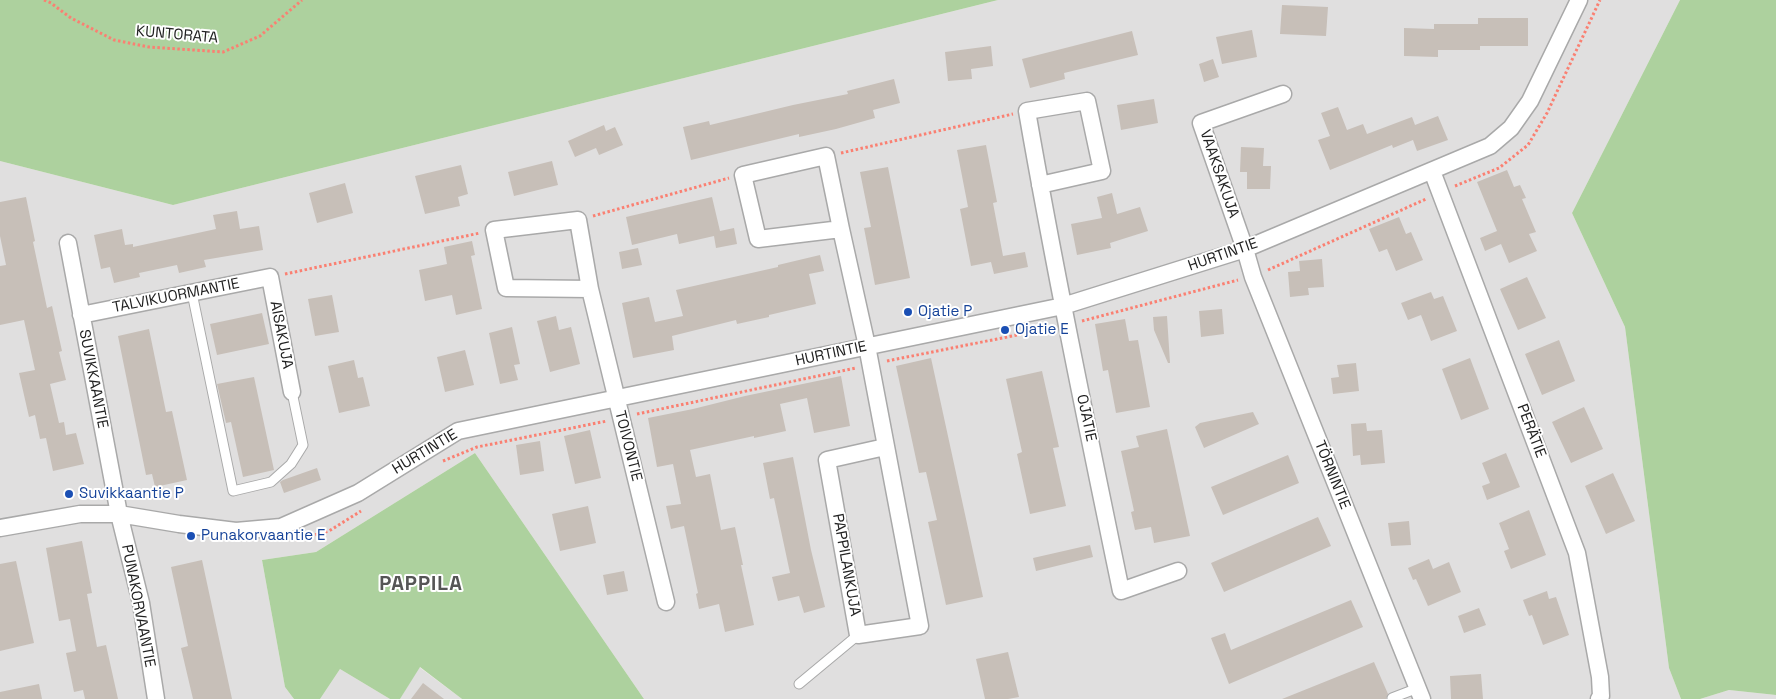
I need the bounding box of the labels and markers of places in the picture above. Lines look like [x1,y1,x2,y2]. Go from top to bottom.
place label: Ojatie P [918,303,972,321]
marker: Ojatie P [902,306,914,318]
place label: Ojatie E [1015,321,1069,339]
marker: Ojatie E [999,324,1011,336]
place label: Suvikkaantie P [79,485,184,503]
marker: Suvikkaantie P [63,488,75,500]
place label: Punakorvaantie E [201,527,325,545]
marker: Punakorvaantie E [185,530,197,542]

